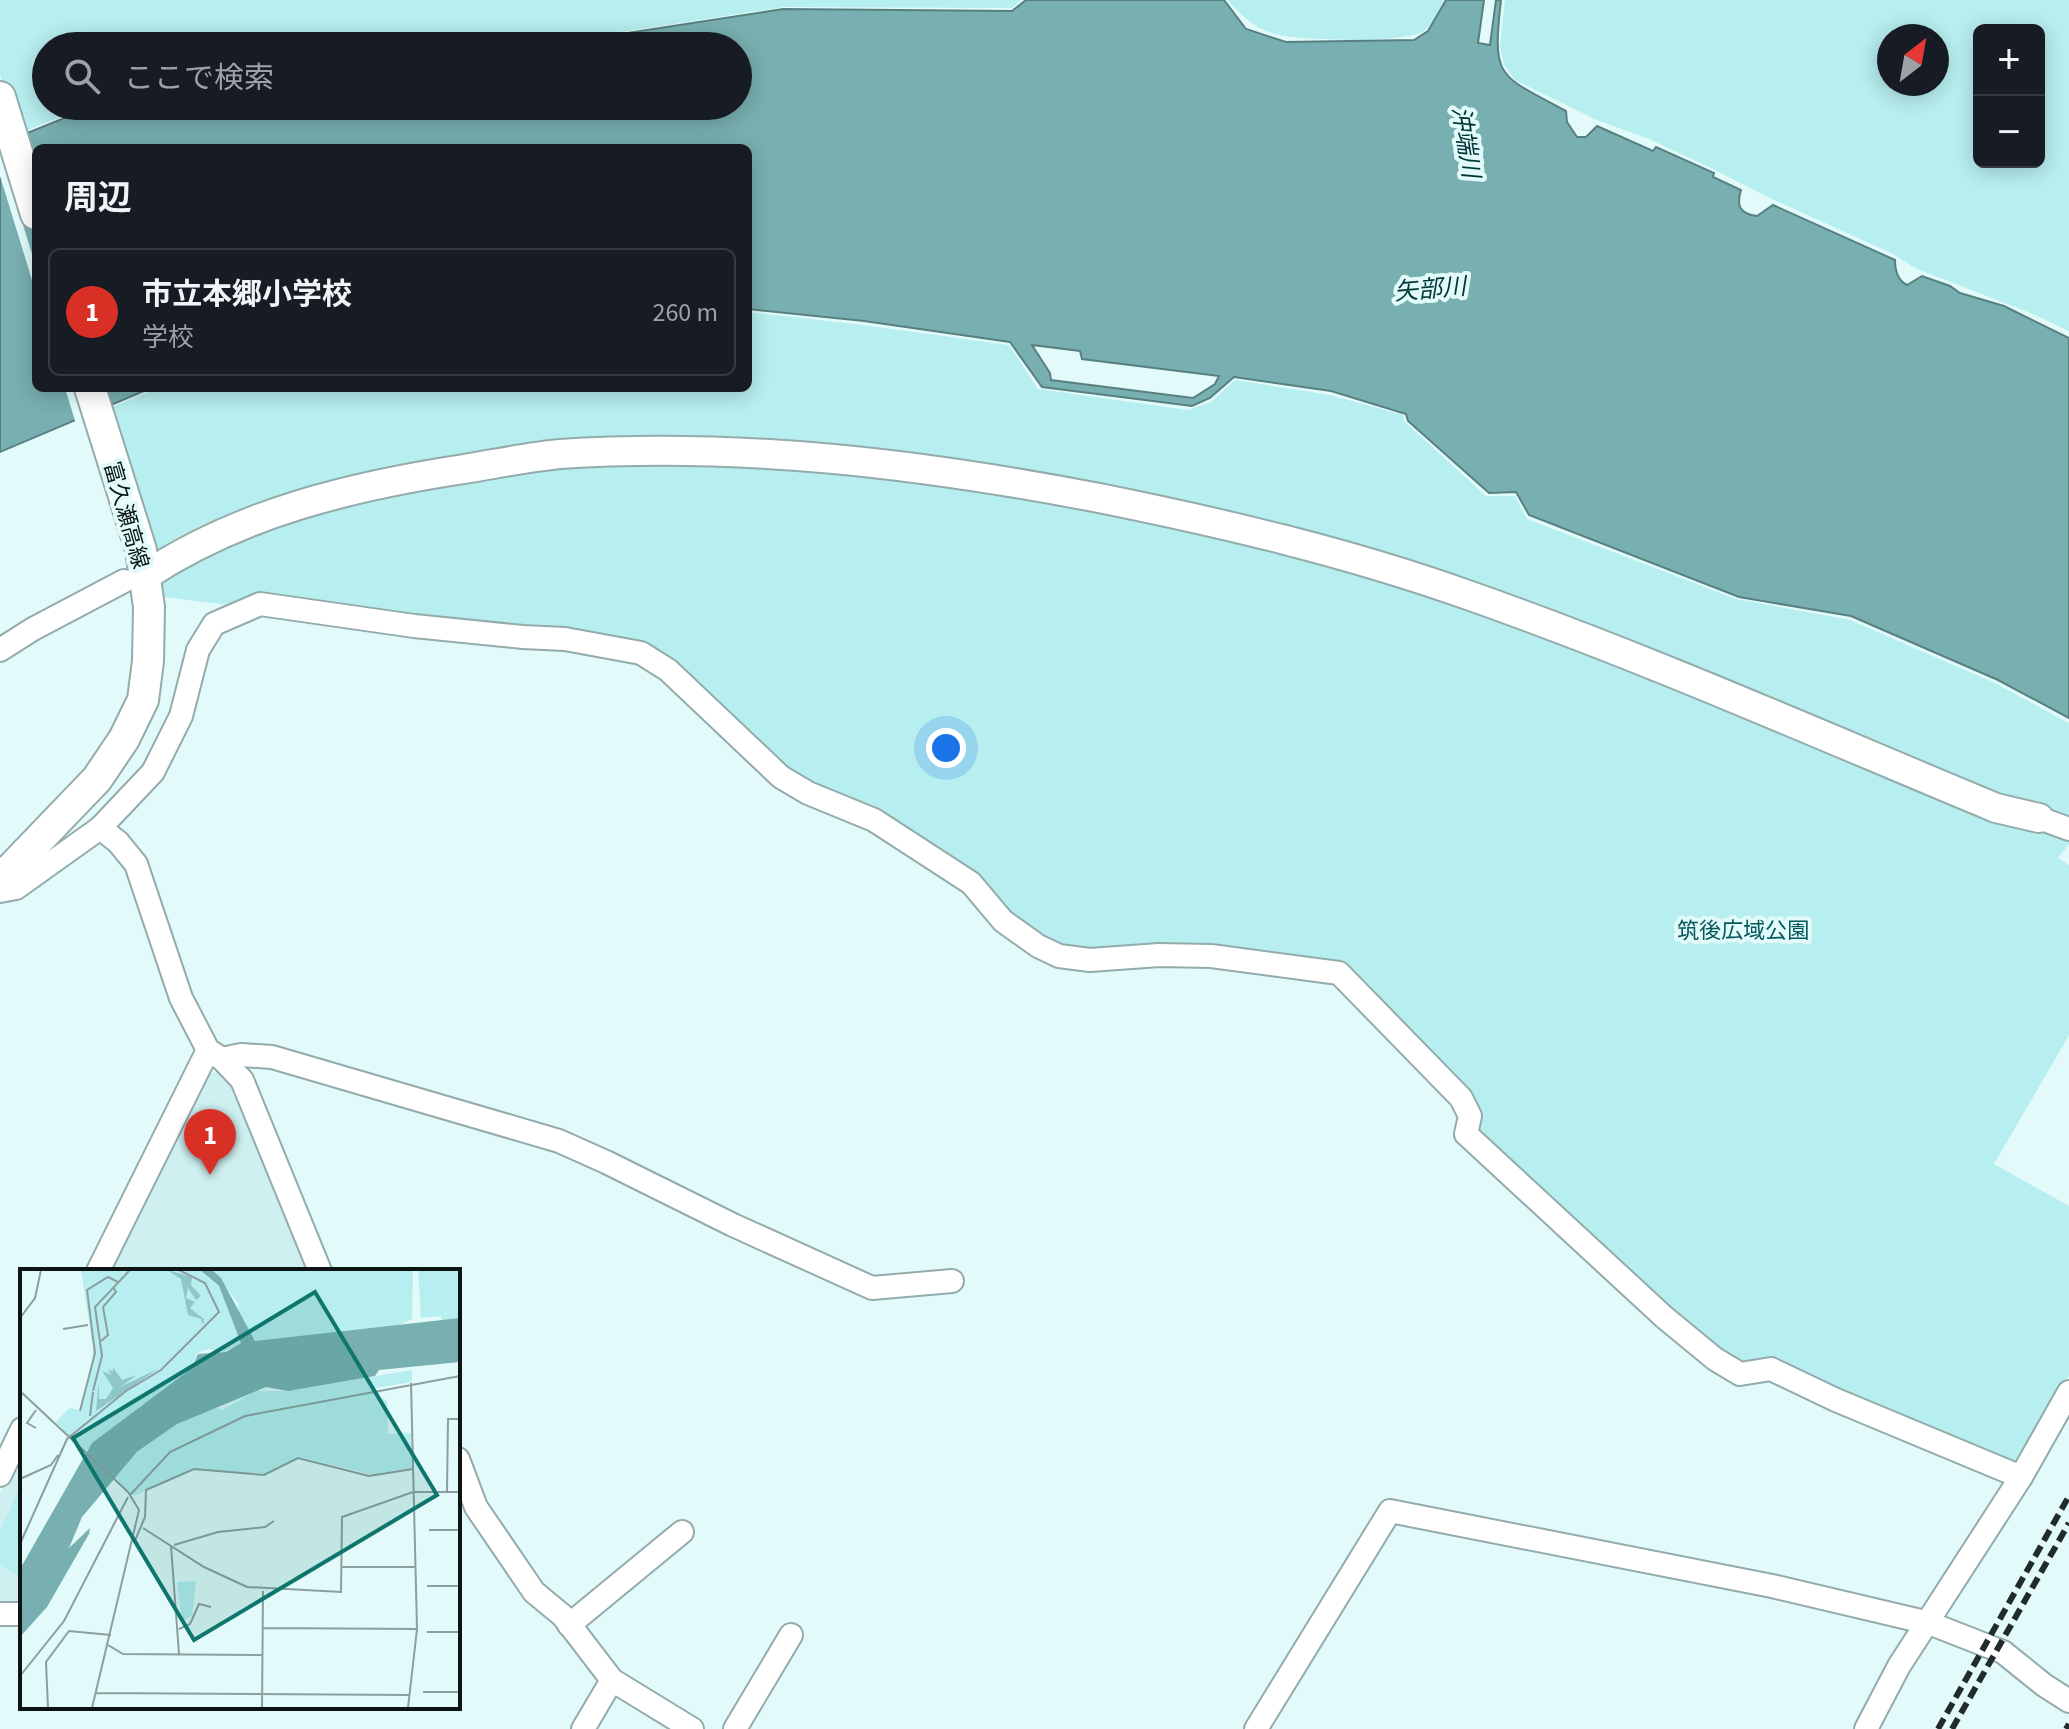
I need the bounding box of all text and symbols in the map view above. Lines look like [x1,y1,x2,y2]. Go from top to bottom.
north arrow [1877,24,1949,96]
map controls [1973,24,2045,168]
button: + [1973,24,2045,96]
search box [32,32,752,120]
icon: search [60,54,104,98]
text: ここで検索 [124,57,274,100]
button: − [1973,96,2045,168]
water label: 沖端川 [1443,104,1489,183]
text: 周辺 [64,174,132,223]
water label: 矢部川 [1393,269,1470,310]
text: 市立本郷小学校 [142,273,352,316]
text: 1 [85,294,99,331]
text: 260 m [652,294,718,331]
text: 学校 [142,319,194,356]
street label: 富久瀬高線 [95,458,157,573]
your location [926,728,966,768]
park label: 筑後広域公園 [1677,915,1809,947]
pin: 1 [184,1109,236,1175]
inset map [20,1269,460,1709]

